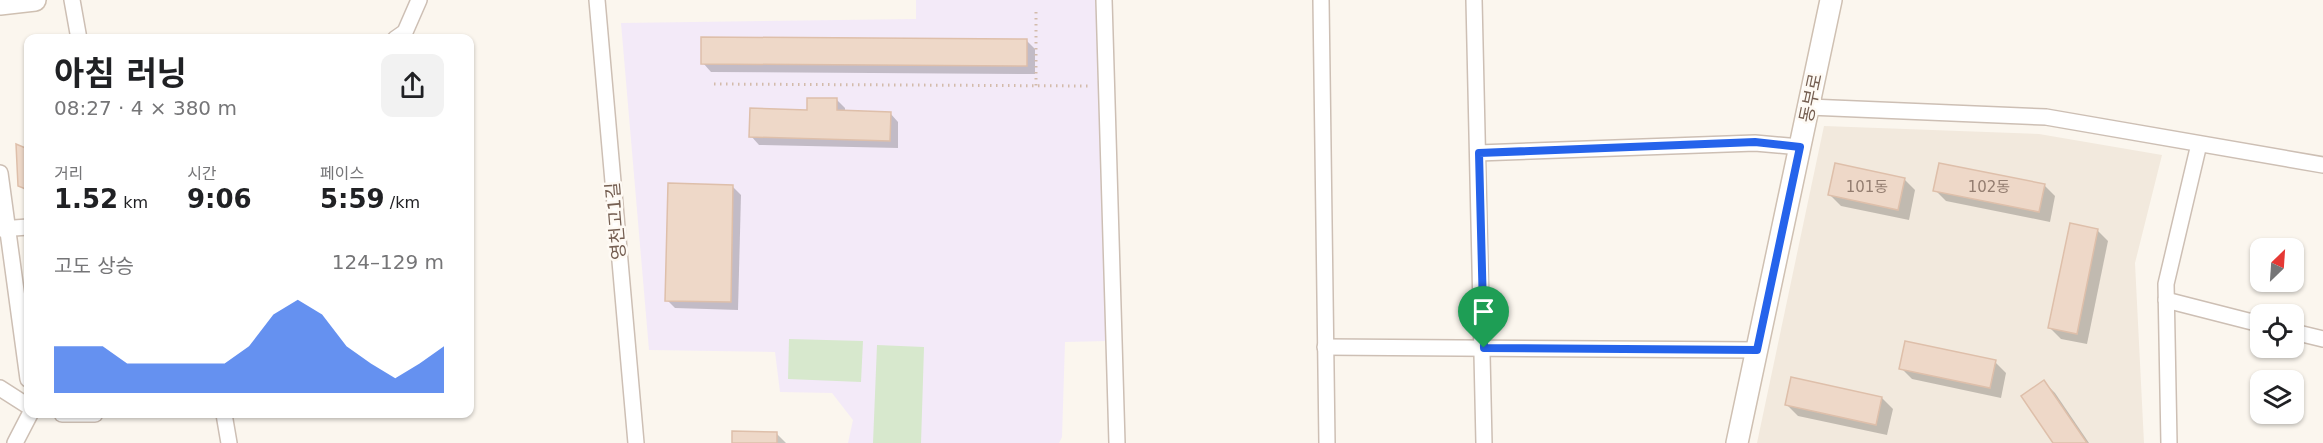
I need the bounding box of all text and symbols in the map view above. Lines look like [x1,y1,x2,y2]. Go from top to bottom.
text: 아침 러닝 [54,54,187,93]
button: share [381,54,444,117]
street label: 동부로 [1795,71,1826,124]
text: 08:27 · 4 × 380 m [54,96,237,120]
text: 거리 [54,164,83,183]
text: 시간 [187,164,216,183]
text: 페이스 [320,164,364,183]
house number: 101동 [1846,178,1888,196]
house number: 102동 [1968,178,2010,196]
street label: 영천고1길 [602,181,629,261]
text: 1.52 [54,184,118,214]
text: 9:06 [187,184,252,214]
text: 5:59 [320,184,385,214]
text: km [118,193,148,212]
text: /km [385,193,420,212]
north arrow [2250,238,2304,292]
map controls [2250,238,2304,424]
text: 124–129 m [332,250,444,274]
text: 고도 상승 [54,254,134,278]
pin [1458,286,1509,348]
icon: arrive [1467,295,1500,328]
button: locate [2250,304,2304,358]
button: layers [2250,370,2304,424]

